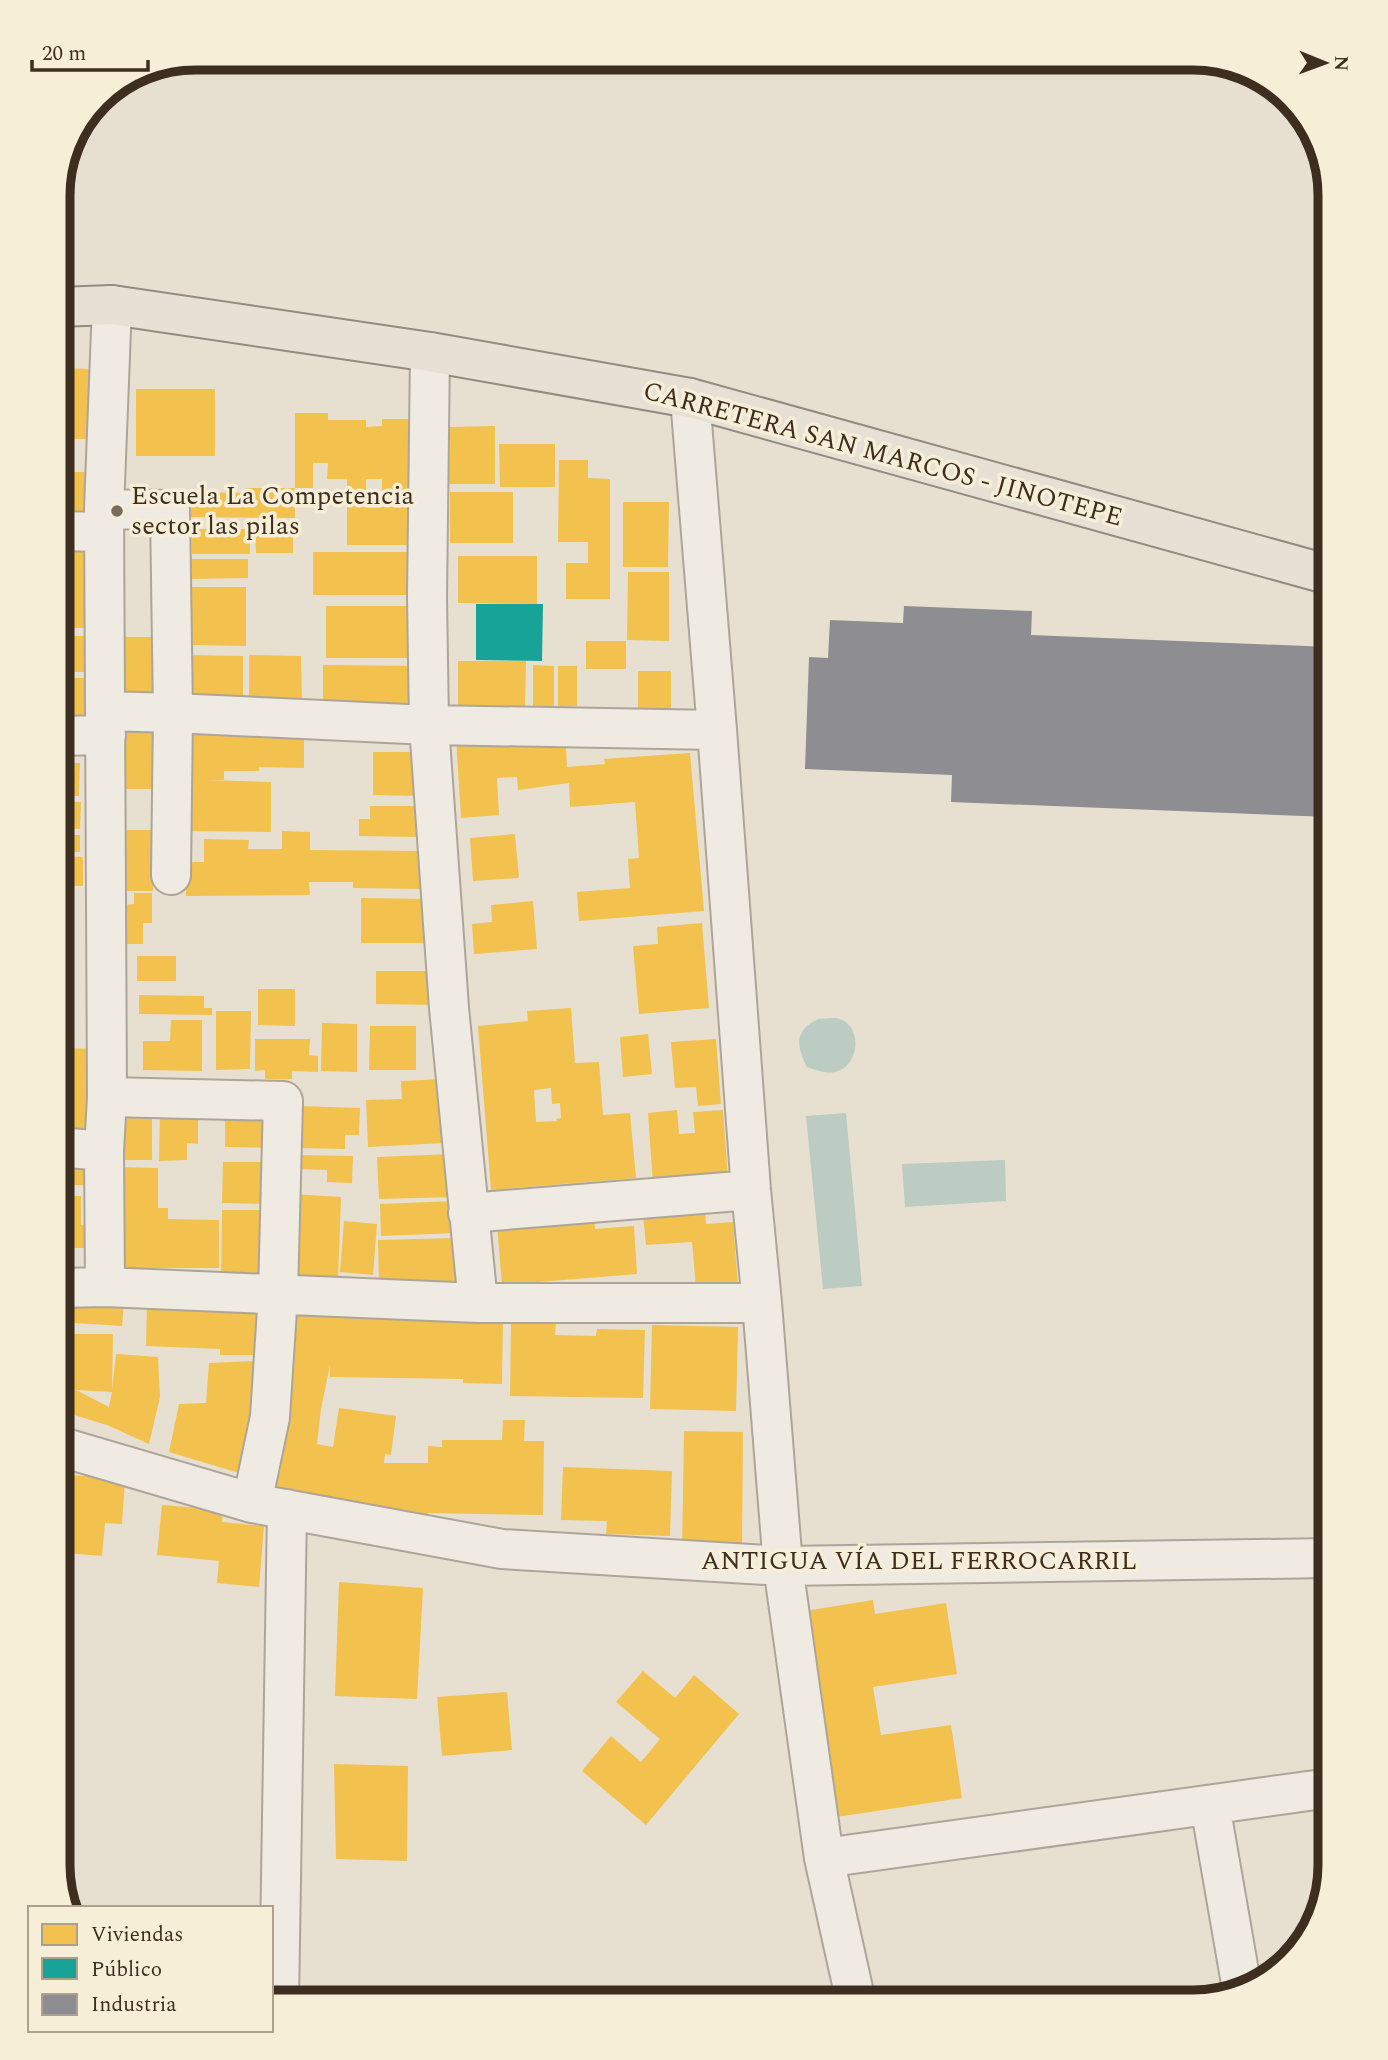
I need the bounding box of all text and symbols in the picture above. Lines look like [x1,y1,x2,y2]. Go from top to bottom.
scale bar [32,28,147,72]
north arrow [1290,28,1360,98]
text: 20 m [42,38,86,70]
text: N [1326,55,1355,71]
street label: CARRETERA SAN MARCOS - JINOTEPE [639,371,1127,537]
place label: Escuela La Competencia sector las pilas [131,476,415,546]
marker: Escuela La Competencia sector las pilas [109,503,125,519]
street label: ANTIGUA VÍA DEL FERROCARRIL [701,1541,1137,1581]
legend [28,1906,273,2032]
text: Viviendas [91,1919,183,1951]
text: Público [91,1954,162,1986]
text: Industria [91,1989,177,2021]

